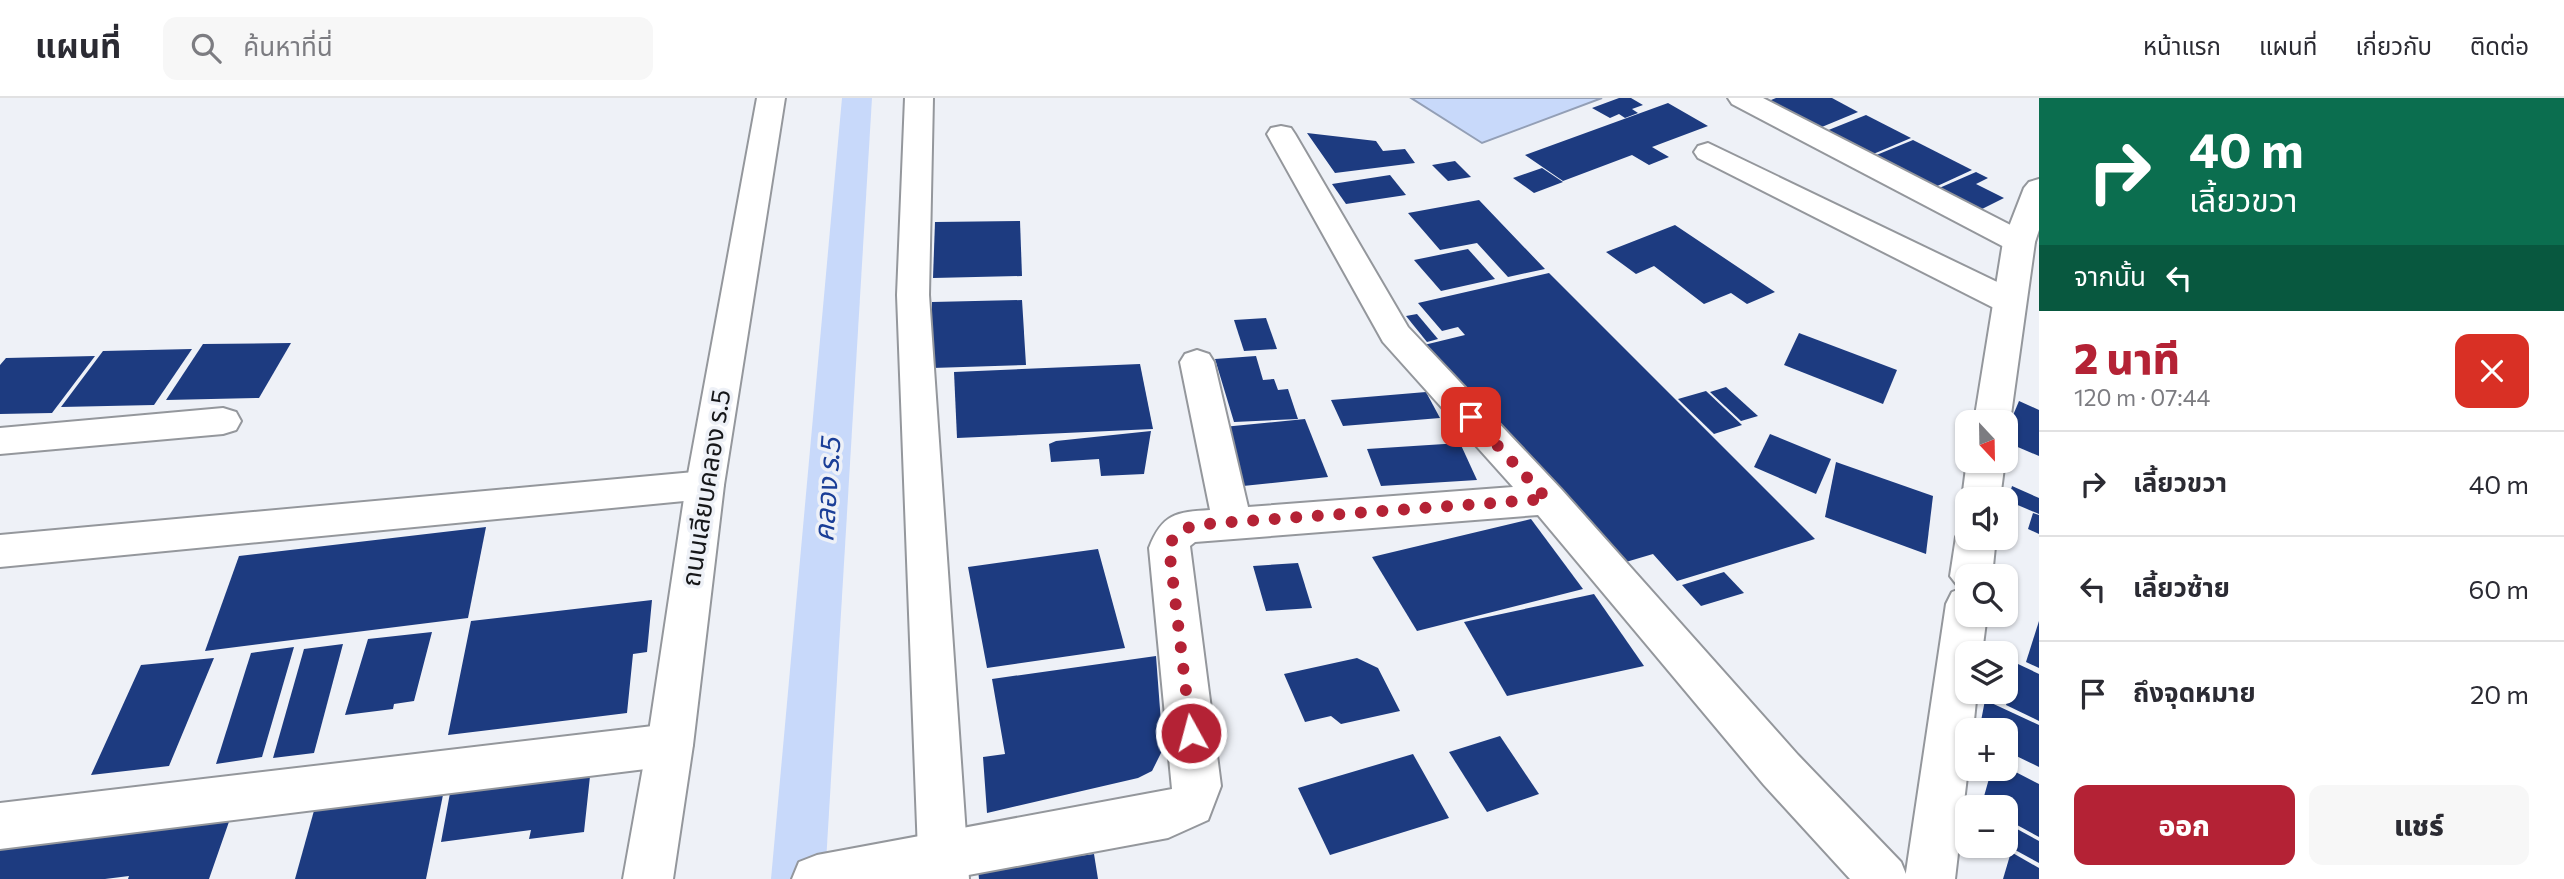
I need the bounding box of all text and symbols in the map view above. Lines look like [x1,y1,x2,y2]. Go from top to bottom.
search box [163,17,653,80]
text: แผนที่ [35,24,121,65]
icon: search [187,29,225,67]
text: ค้นหาที่นี่ [243,30,333,61]
text: หน้าแรก [2143,31,2221,60]
text: แผนที่ [2259,31,2317,60]
text: เกี่ยวกับ [2355,31,2432,60]
text: ติดต่อ [2470,31,2529,60]
text: 40 m [2189,118,2304,178]
icon: right [2074,126,2165,217]
text: เลี้ยวขวา [2189,179,2297,219]
icon: left [2160,259,2198,297]
text: จากนั้น [2074,260,2146,291]
text: 2 นาที [2074,331,2180,383]
button: close [2455,334,2529,408]
text: 120 m · 07:44 [2074,383,2210,411]
street label: ถนนเลียบคลอง ร.5 [674,387,735,589]
pin [1441,387,1501,447]
icon: arrive [1452,398,1490,436]
north arrow [1955,410,2018,472]
map controls [1955,410,2018,858]
water label: คลอง ร.5 [805,434,847,543]
icon: right [2074,465,2112,503]
text: เลี้ยวขวา [2133,466,2227,497]
text: 40 m [2469,468,2529,499]
button: sound [1955,487,2018,550]
button: search [1955,564,2018,627]
icon: left [2074,570,2112,608]
text: เลี้ยวซ้าย [2133,571,2230,602]
text: 60 m [2469,573,2529,604]
button: layers [1955,641,2018,704]
icon: arrive [2074,675,2112,713]
text: ถึงจุดหมาย [2133,676,2256,707]
text: 20 m [2470,678,2529,709]
position arrow [1154,696,1228,770]
button: + [1955,718,2018,781]
button: ออก [2074,785,2295,865]
button: แชร์ [2309,785,2529,865]
button: − [1955,795,2018,858]

